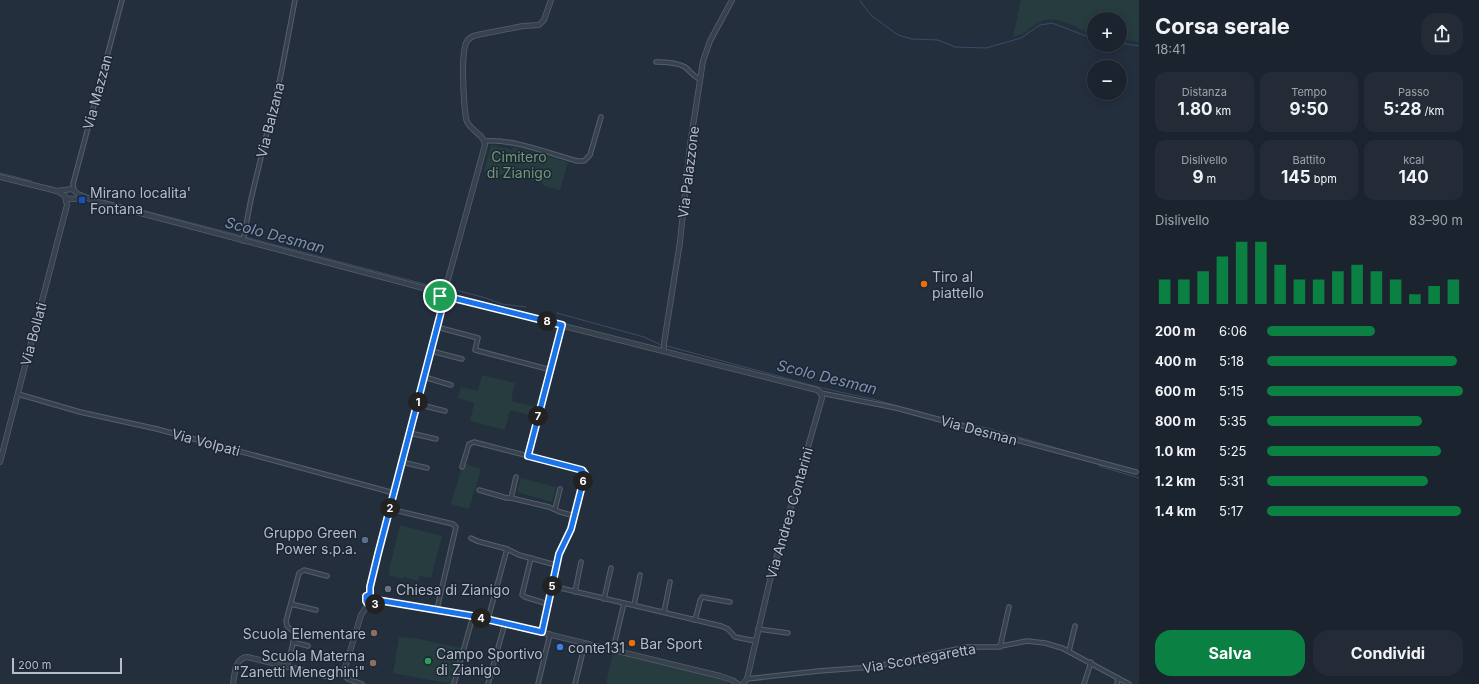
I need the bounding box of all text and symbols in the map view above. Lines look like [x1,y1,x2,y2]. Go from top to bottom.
map controls [1087,12,1127,100]
button: + [1087,12,1127,52]
text: Corsa serale [1155,13,1290,39]
button: share [1421,13,1463,55]
text: 18:41 [1155,41,1186,57]
street label: Via Mazzan [79,53,115,131]
button: − [1087,60,1127,100]
street label: Via Balzana [252,81,288,159]
text: Distanza [1182,85,1227,99]
text: Tempo [1291,85,1327,99]
text: Passo [1398,85,1429,99]
text: 1.80 [1177,99,1212,119]
text: 9:50 [1289,99,1329,119]
text: 5:28 [1383,99,1421,119]
text: km [1212,104,1231,118]
text: /km [1421,104,1444,118]
street label: Via Palazzone [674,125,702,219]
park label: Cimitero di Zianigo [487,148,551,181]
text: Dislivello [1181,153,1227,167]
text: Battito [1292,153,1326,167]
text: kcal [1403,153,1424,167]
text: 9 [1192,167,1203,187]
text: 145 [1281,167,1311,187]
text: 140 [1399,167,1429,187]
text: m [1203,172,1216,186]
text: bpm [1311,172,1337,186]
place label: Mirano localita' Fontana [90,184,191,217]
marker: Mirano localita' Fontana [77,195,87,205]
text: Dislivello [1155,212,1209,228]
text: 83–90 m [1409,212,1463,228]
water label: Scolo Desman [223,213,327,257]
place label: Tiro al piattello [932,268,984,301]
pin [423,279,457,313]
marker: Tiro al piattello [919,279,929,289]
icon: arrive [429,285,451,307]
street label: Via Bollati [16,300,50,368]
pin: 8 [537,311,557,331]
text: 8 [543,314,551,328]
text: 200 m [1155,323,1196,339]
text: 6:06 [1219,323,1247,339]
text: 400 m [1155,353,1196,369]
text: 5:18 [1219,353,1244,369]
water label: Scolo Desman [775,355,879,399]
text: 600 m [1155,383,1196,399]
text: 5:15 [1219,383,1244,399]
pin: 1 [408,392,428,412]
text: 1 [416,395,420,409]
pin: 7 [528,406,548,426]
text: 7 [535,409,541,423]
street label: Via Desman [939,412,1019,448]
text: 800 m [1155,413,1196,429]
text: 5:35 [1219,413,1247,429]
street label: Via Volpati [170,425,242,459]
text: 1.0 km [1155,443,1196,459]
text: 5:25 [1219,443,1246,459]
street label: Via Andrea Contarini [762,445,816,581]
pin: 6 [573,471,593,491]
text: 1.2 km [1155,473,1196,489]
text: 5:31 [1219,473,1244,489]
text: 6 [579,474,587,488]
pin: 2 [380,498,400,518]
text: 2 [387,501,393,515]
text: 1.4 km [1155,503,1196,519]
text: 5:17 [1219,503,1243,519]
place label: Gruppo Green Power s.p.a. [263,524,357,557]
marker: Gruppo Green Power s.p.a. [360,535,370,545]
pin: 5 [542,576,562,596]
text: 5 [548,579,556,593]
place label: Chiesa di Zianigo [396,581,510,598]
marker: Chiesa di Zianigo [383,584,393,594]
pin: 3 [365,594,385,614]
text: 3 [371,597,379,611]
pin: 4 [471,608,491,628]
text: 4 [477,611,485,625]
place label: Scuola Elementare [243,625,366,642]
marker: Scuola Elementare [369,628,379,638]
button: Salva [1155,630,1305,676]
button: Condividi [1313,630,1463,676]
place label: Bar Sport [640,635,703,652]
marker: Bar Sport [627,638,637,648]
place label: conte131 [568,639,625,656]
street label: Via Scortegaretta [861,640,977,676]
marker: conte131 [555,642,565,652]
place label: Campo Sportivo di Zianigo [436,645,543,678]
place label: Scuola Materna "Zanetti Meneghini" [234,647,365,680]
scale bar [12,656,122,675]
marker: Campo Sportivo di Zianigo [423,656,433,666]
text: 200 m [18,658,51,672]
marker: Scuola Materna "Zanetti Meneghini" [368,658,378,668]

